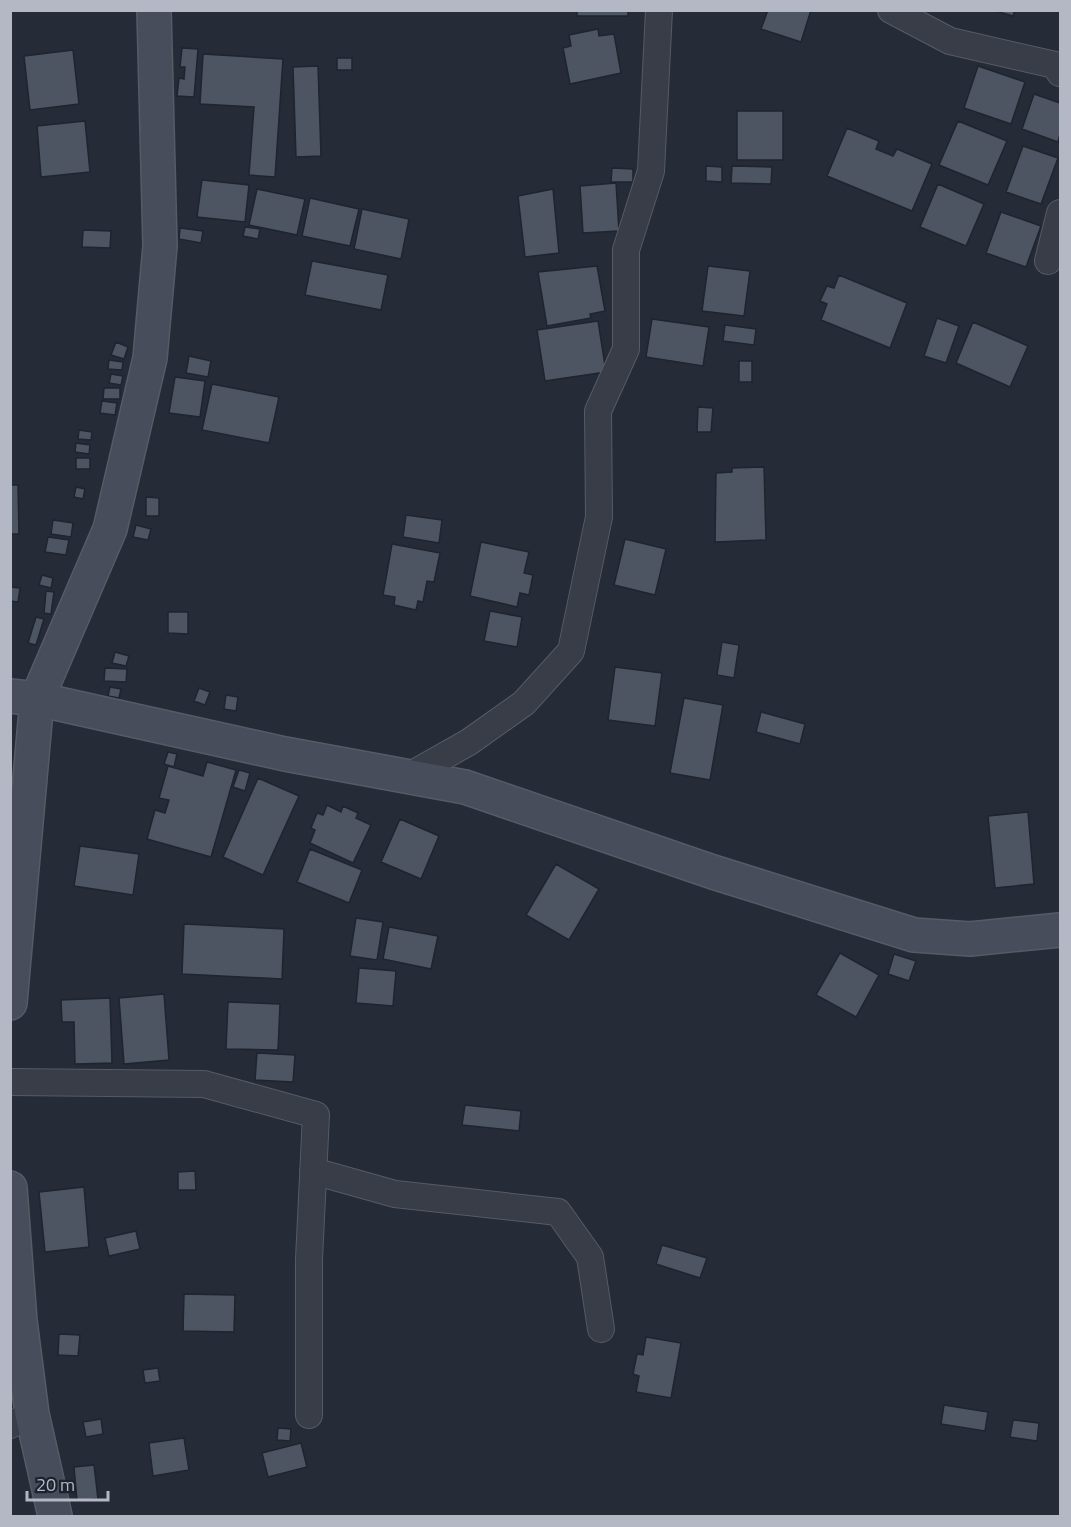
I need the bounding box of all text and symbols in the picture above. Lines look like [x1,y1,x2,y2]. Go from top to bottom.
scale bar [27,1464,108,1502]
text: 20 m [36,1471,75,1498]

